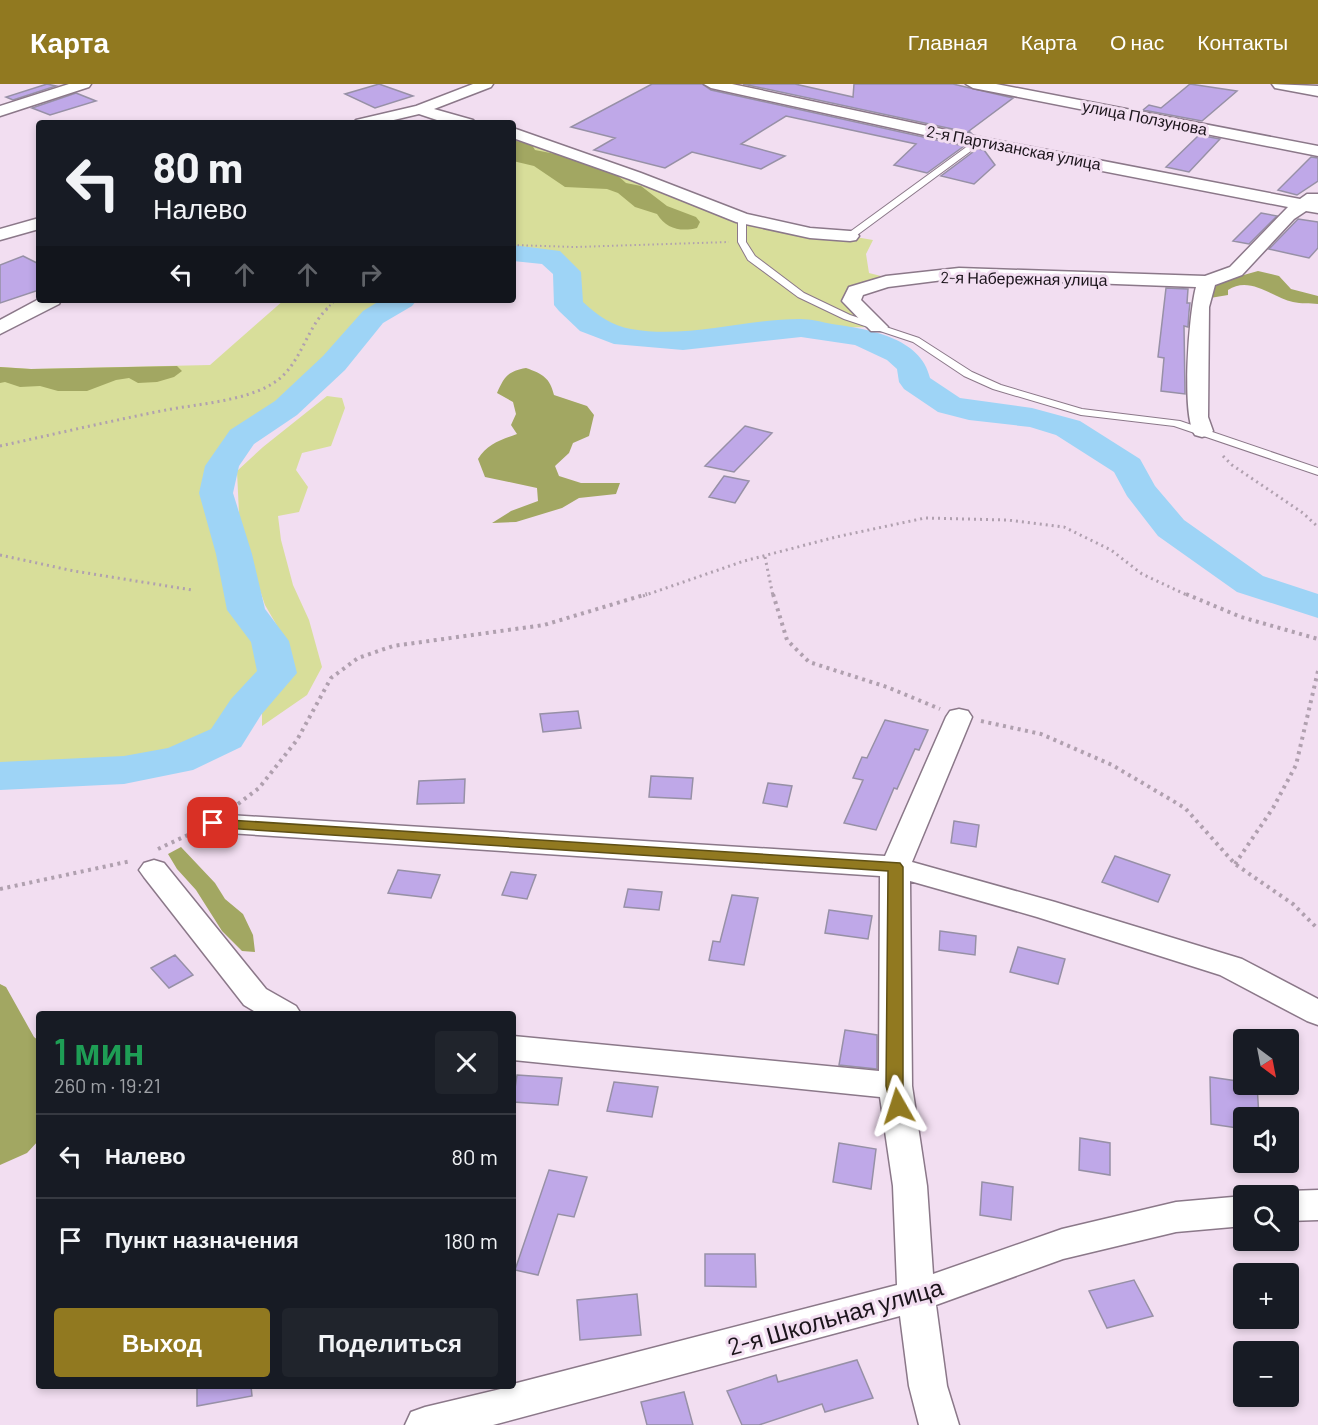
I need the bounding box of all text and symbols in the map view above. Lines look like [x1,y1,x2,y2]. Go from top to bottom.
text: Карта [30,25,109,59]
text: Главная [908,29,988,54]
text: Карта [1021,29,1077,54]
text: О нас [1110,29,1164,54]
text: Контакты [1197,29,1288,54]
street label: улица Ползунова [1081,96,1209,138]
street label: 2-я Партизанская улица [925,121,1103,173]
text: 80 m [153,141,243,191]
icon: left [54,144,132,222]
text: Налево [153,192,247,224]
icon: left [165,258,198,291]
icon: ahead [228,258,261,291]
icon: ahead [291,258,324,291]
icon: right [354,258,387,291]
street label: 2-я Набережная улица [940,267,1108,289]
pin [187,797,238,848]
icon: arrive [196,806,229,839]
text: 1 мин [54,1029,144,1072]
north arrow [1233,1029,1299,1095]
map controls [1233,1029,1299,1407]
button: close [435,1031,498,1094]
text: 260 m · 19:21 [54,1073,161,1097]
position arrow [866,1074,930,1138]
button: sound [1233,1107,1299,1173]
icon: left [54,1140,87,1173]
text: Налево [105,1142,186,1168]
text: 80 m [452,1143,498,1169]
button: search [1233,1185,1299,1251]
icon: arrive [54,1224,87,1257]
text: Пункт назначения [105,1226,299,1252]
text: 180 m [444,1227,498,1253]
button: + [1233,1263,1299,1329]
street label: 2-я Школьная улица [724,1271,947,1361]
button: Выход [54,1308,270,1377]
button: Поделиться [282,1308,498,1377]
button: − [1233,1341,1299,1407]

